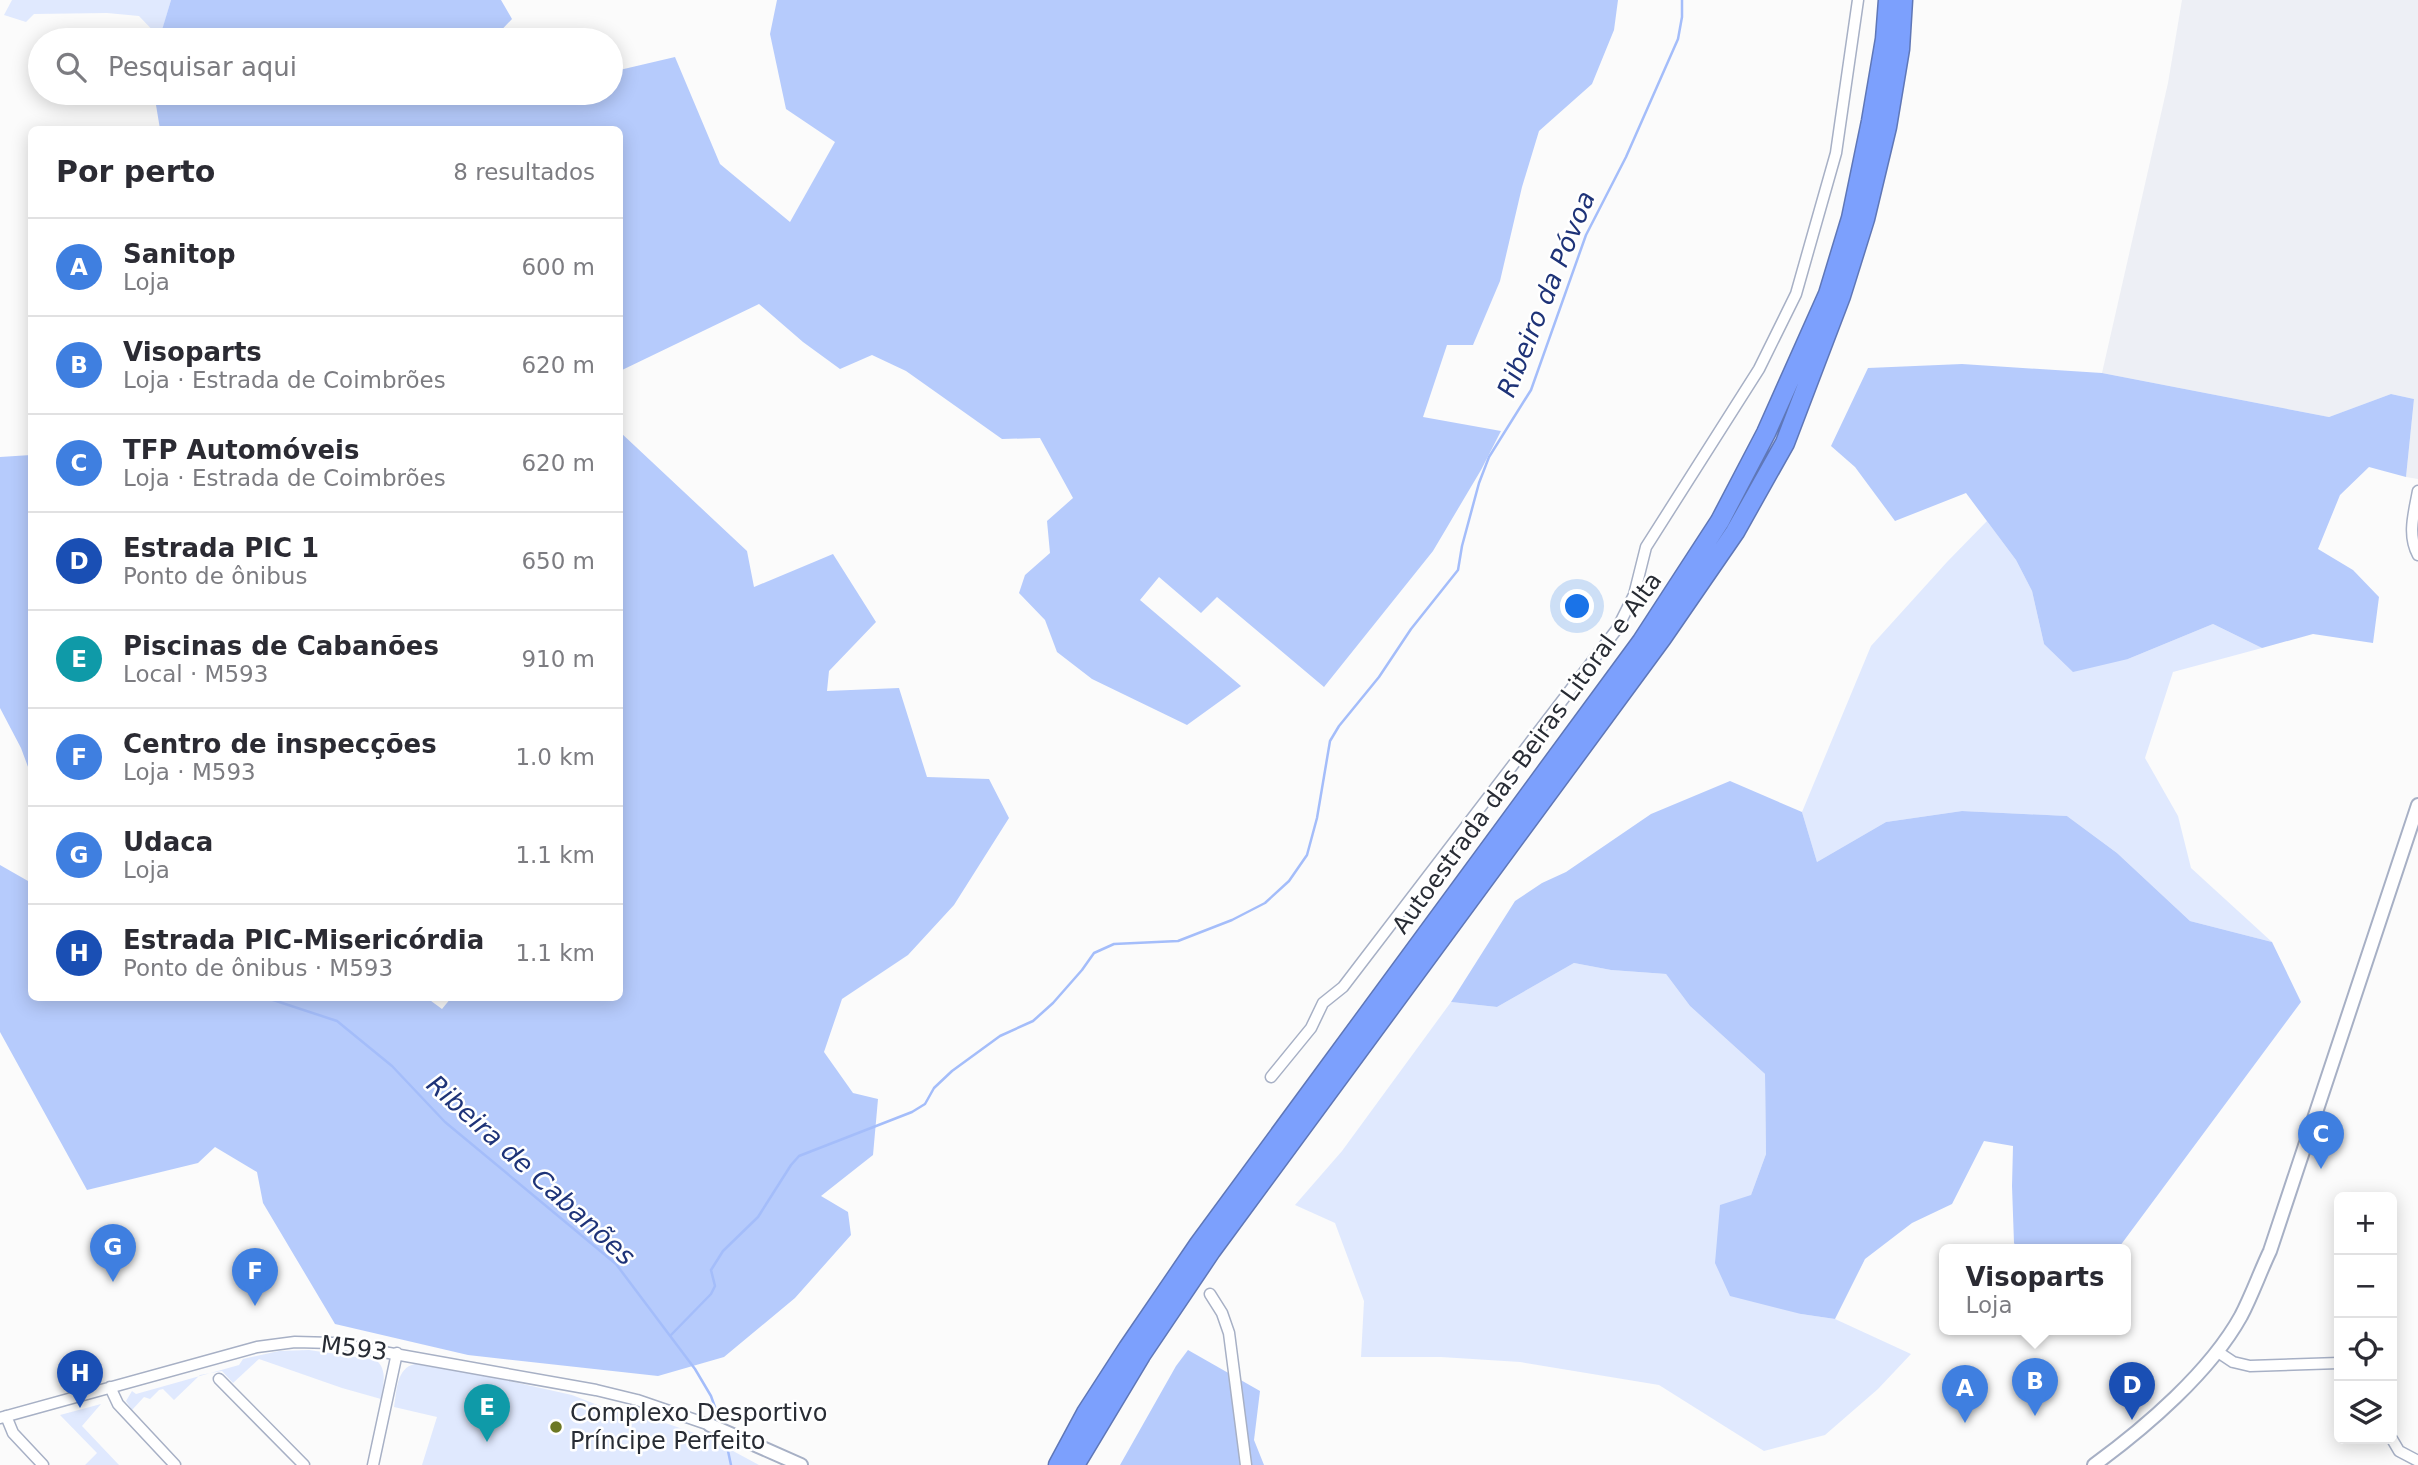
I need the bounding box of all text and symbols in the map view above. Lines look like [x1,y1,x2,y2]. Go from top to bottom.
search box [28,28,623,105]
icon: search [52,48,90,86]
text: Pesquisar aqui [108,52,297,82]
text: Por perto [56,154,215,189]
text: 8 resultados [453,159,595,185]
water label: Ribeiro da Póvoa [1491,187,1601,401]
text: Sanitop [123,239,236,269]
text: A [70,254,88,280]
text: 600 m [521,254,595,280]
text: Loja [123,269,170,295]
text: Visoparts [123,337,262,367]
text: B [70,352,88,378]
text: 620 m [521,352,595,378]
text: Loja · Estrada de Coimbrões [123,367,446,393]
text: TFP Automóveis [123,435,359,465]
text: C [71,450,87,476]
text: 620 m [521,450,595,476]
text: Loja · Estrada de Coimbrões [123,465,446,491]
text: Estrada PIC 1 [123,533,319,563]
text: D [69,548,89,574]
text: 650 m [521,548,595,574]
text: Ponto de ônibus [123,563,307,589]
street label: Autoestrada das Beiras Litoral e Alta [1386,567,1668,939]
your location [1560,589,1594,623]
text: Piscinas de Cabanões [123,631,439,661]
text: E [71,646,87,672]
text: 910 m [521,646,595,672]
text: Local · M593 [123,661,268,687]
text: Centro de inspecções [123,729,437,759]
text: F [71,744,87,770]
text: 1.0 km [515,744,595,770]
text: Loja · M593 [123,759,256,785]
text: Udaca [123,827,213,857]
text: G [70,842,88,868]
text: 1.1 km [515,842,595,868]
text: Loja [123,857,170,883]
text: Estrada PIC-Misericórdia [123,925,484,955]
text: H [69,940,89,966]
text: 1.1 km [515,940,595,966]
text: Ponto de ônibus · M593 [123,955,393,981]
water label: Ribeira de Cabanões [421,1069,641,1271]
pin: C [2298,1111,2344,1169]
map controls [2334,1192,2397,1444]
button: + [2334,1192,2397,1255]
pin: G [90,1224,136,1282]
popup [1939,1244,2131,1335]
pin: F [232,1248,278,1306]
button: − [2334,1255,2397,1318]
text: Visoparts [1966,1262,2104,1292]
text: Loja [1966,1292,2013,1318]
button: locate [2334,1318,2397,1381]
street label: M593 [319,1330,389,1366]
pin: H [57,1350,103,1408]
pin: B [2012,1358,2058,1416]
pin: D [2109,1362,2155,1420]
pin: A [1942,1365,1988,1423]
button: layers [2334,1381,2397,1444]
pin: E [464,1384,510,1442]
place label: Complexo Desportivo Príncipe Perfeito [570,1399,827,1455]
marker: Complexo Desportivo Príncipe Perfeito [548,1419,564,1435]

